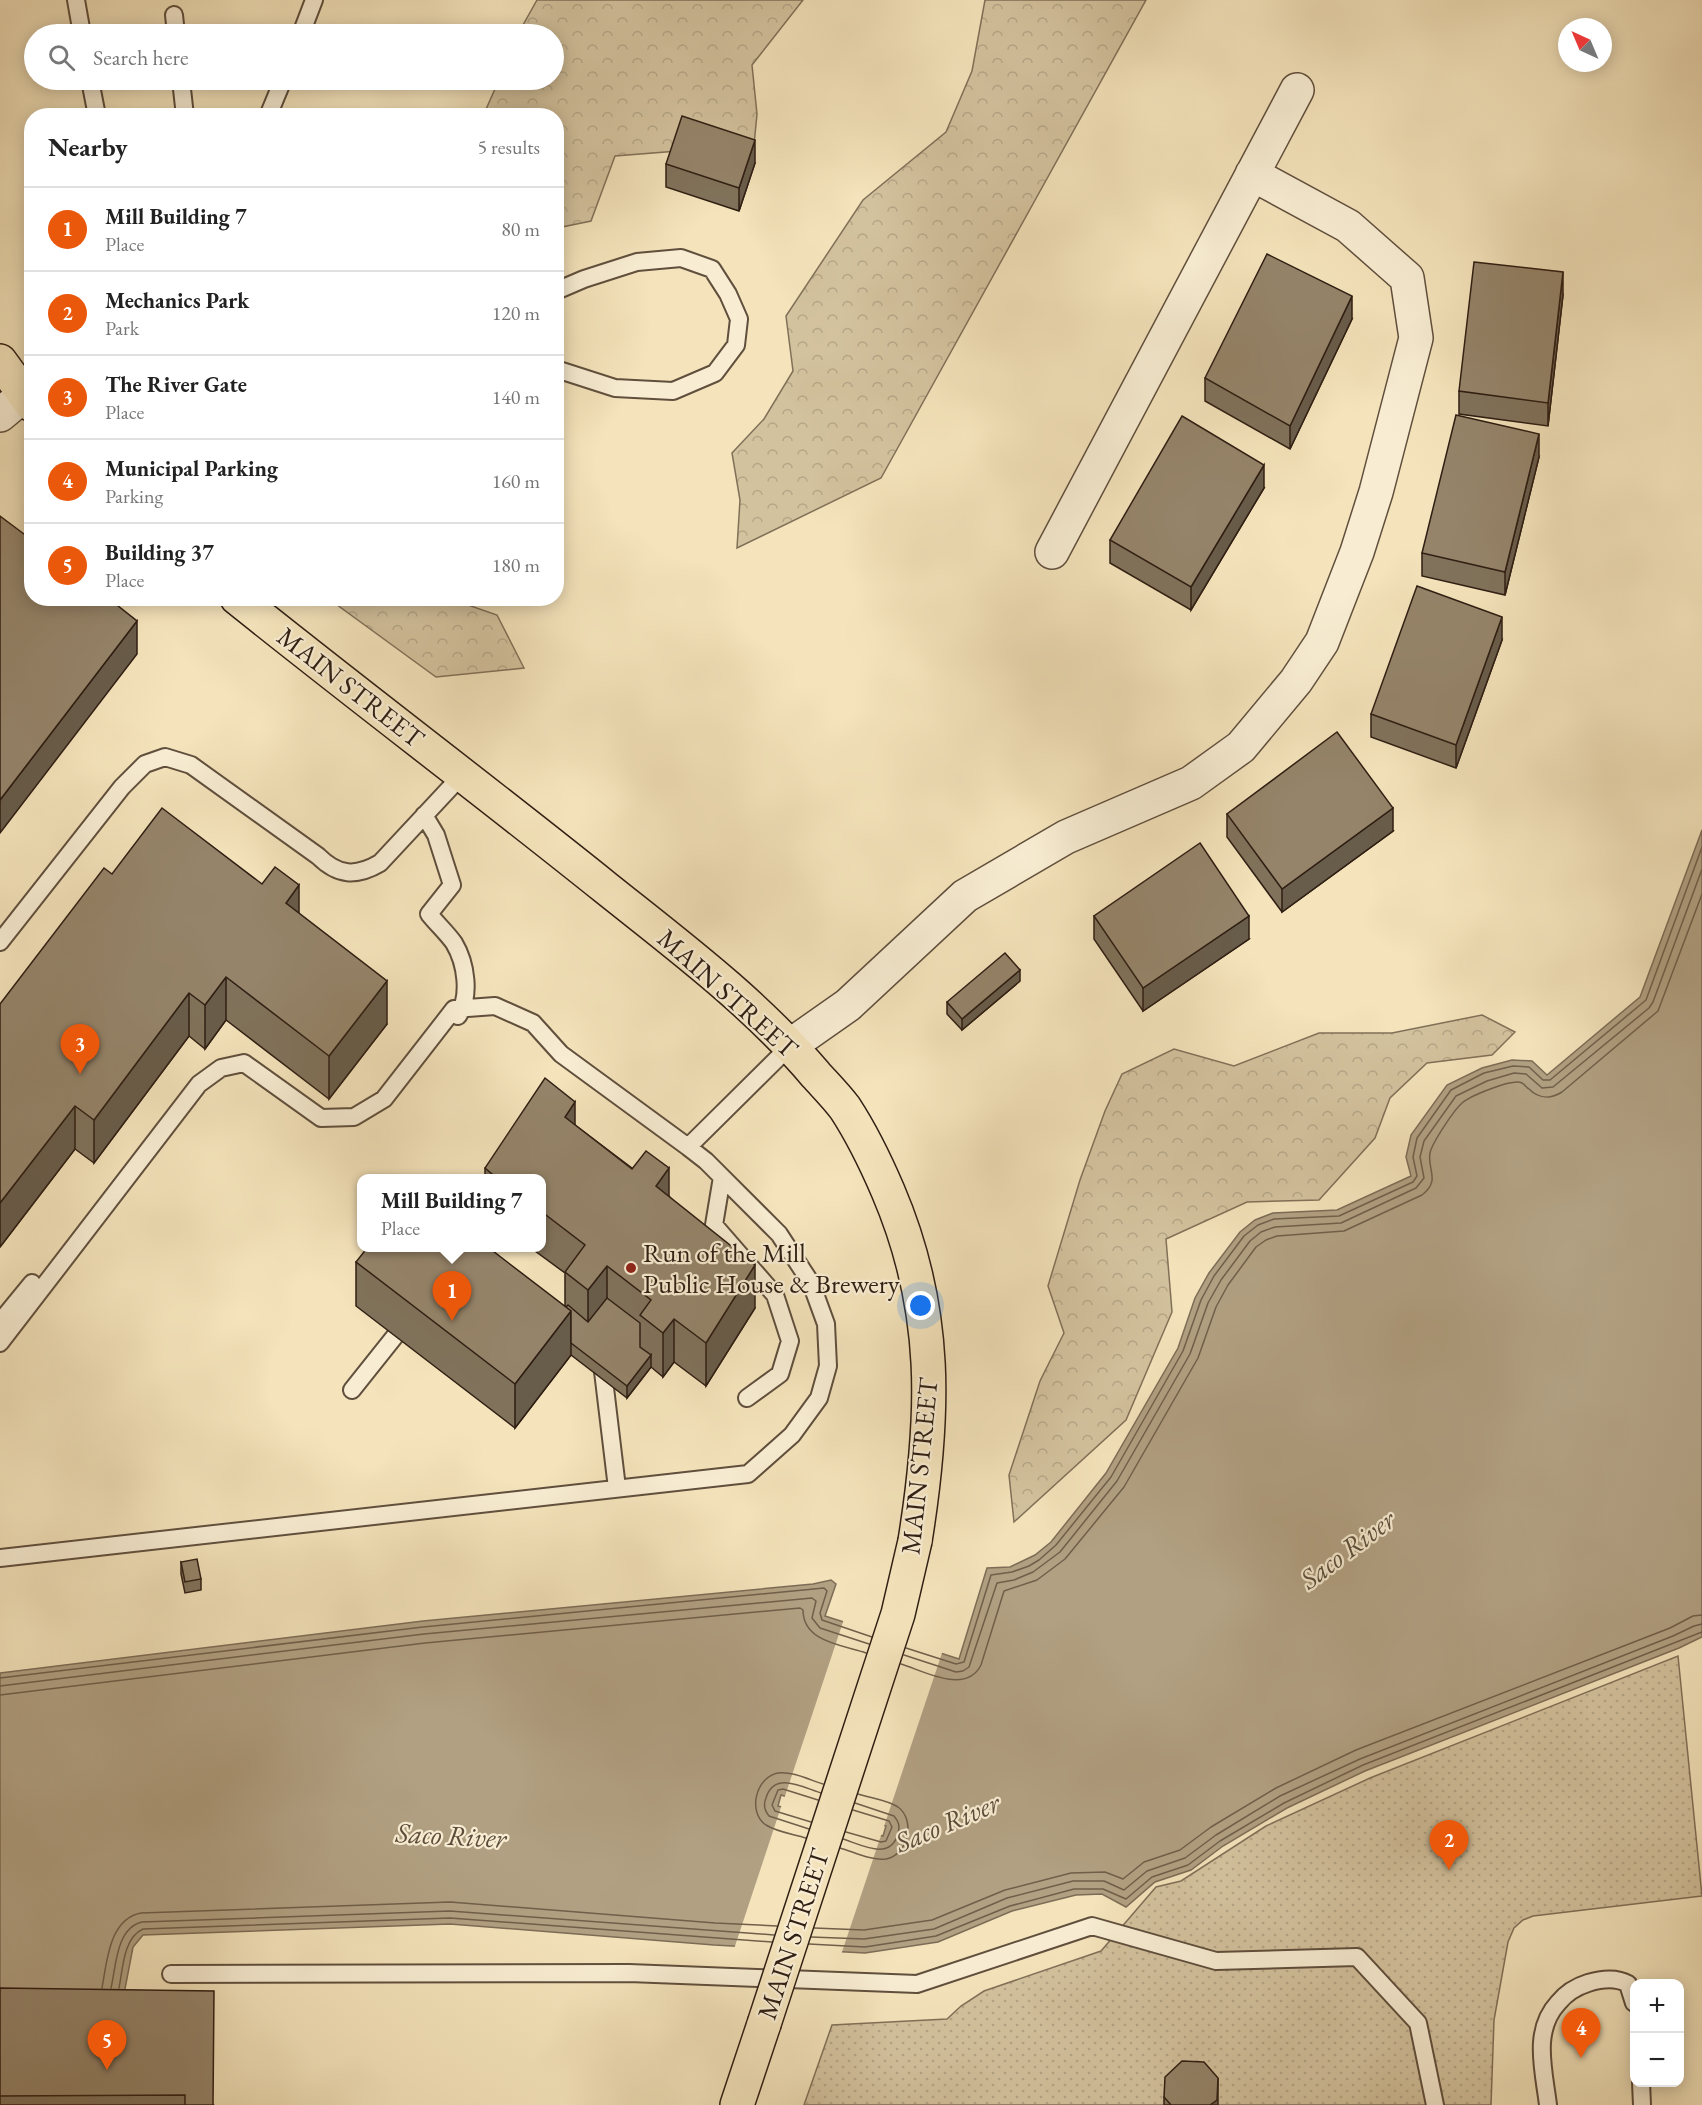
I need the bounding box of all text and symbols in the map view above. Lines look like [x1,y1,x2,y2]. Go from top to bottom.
north arrow [1558,18,1612,72]
search box [24,24,564,90]
icon: search [45,41,78,74]
text: Search here [93,43,188,72]
text: Nearby [48,130,128,164]
text: 5 results [477,134,540,160]
text: Mill Building 7 [105,202,247,231]
text: 1 [62,216,73,242]
text: 80 m [501,216,540,242]
text: Place [105,231,144,257]
text: Mechanics Park [105,286,249,315]
text: 2 [62,300,73,326]
text: 120 m [492,300,540,326]
text: Park [105,315,139,341]
text: The River Gate [105,370,247,399]
text: 3 [62,384,73,410]
text: 140 m [492,384,540,410]
text: Place [105,399,144,425]
text: Municipal Parking [105,454,278,483]
text: 4 [62,468,73,494]
text: 160 m [492,468,540,494]
text: Parking [105,483,163,509]
text: Building 37 [105,538,214,567]
text: 5 [62,552,73,578]
text: 180 m [492,552,540,578]
text: Place [105,567,144,593]
street label: MAIN STREET [270,619,432,756]
street label: MAIN STREET [650,921,806,1066]
pin: 3 [60,1024,100,1074]
popup [357,1174,546,1252]
text: Mill Building 7 [381,1186,522,1215]
text: Place [381,1215,420,1241]
place label: Run of the Mill Public House & Brewery [643,1235,900,1301]
marker: Run of the Mill Public House & Brewery [624,1261,638,1275]
pin: 1 [432,1272,472,1321]
your location [906,1291,935,1320]
street label: MAIN STREET [892,1375,946,1556]
water label: Saco River [1291,1501,1403,1597]
water label: Saco River [888,1783,1006,1861]
water label: Saco River [394,1814,509,1856]
pin: 2 [1430,1820,1468,1870]
street label: MAIN STREET [749,1843,837,2024]
map controls [1630,1979,1684,2087]
button: + [1630,1979,1684,2033]
pin: 4 [1562,2008,1600,2058]
pin: 5 [88,2020,126,2070]
button: − [1630,2033,1684,2087]

